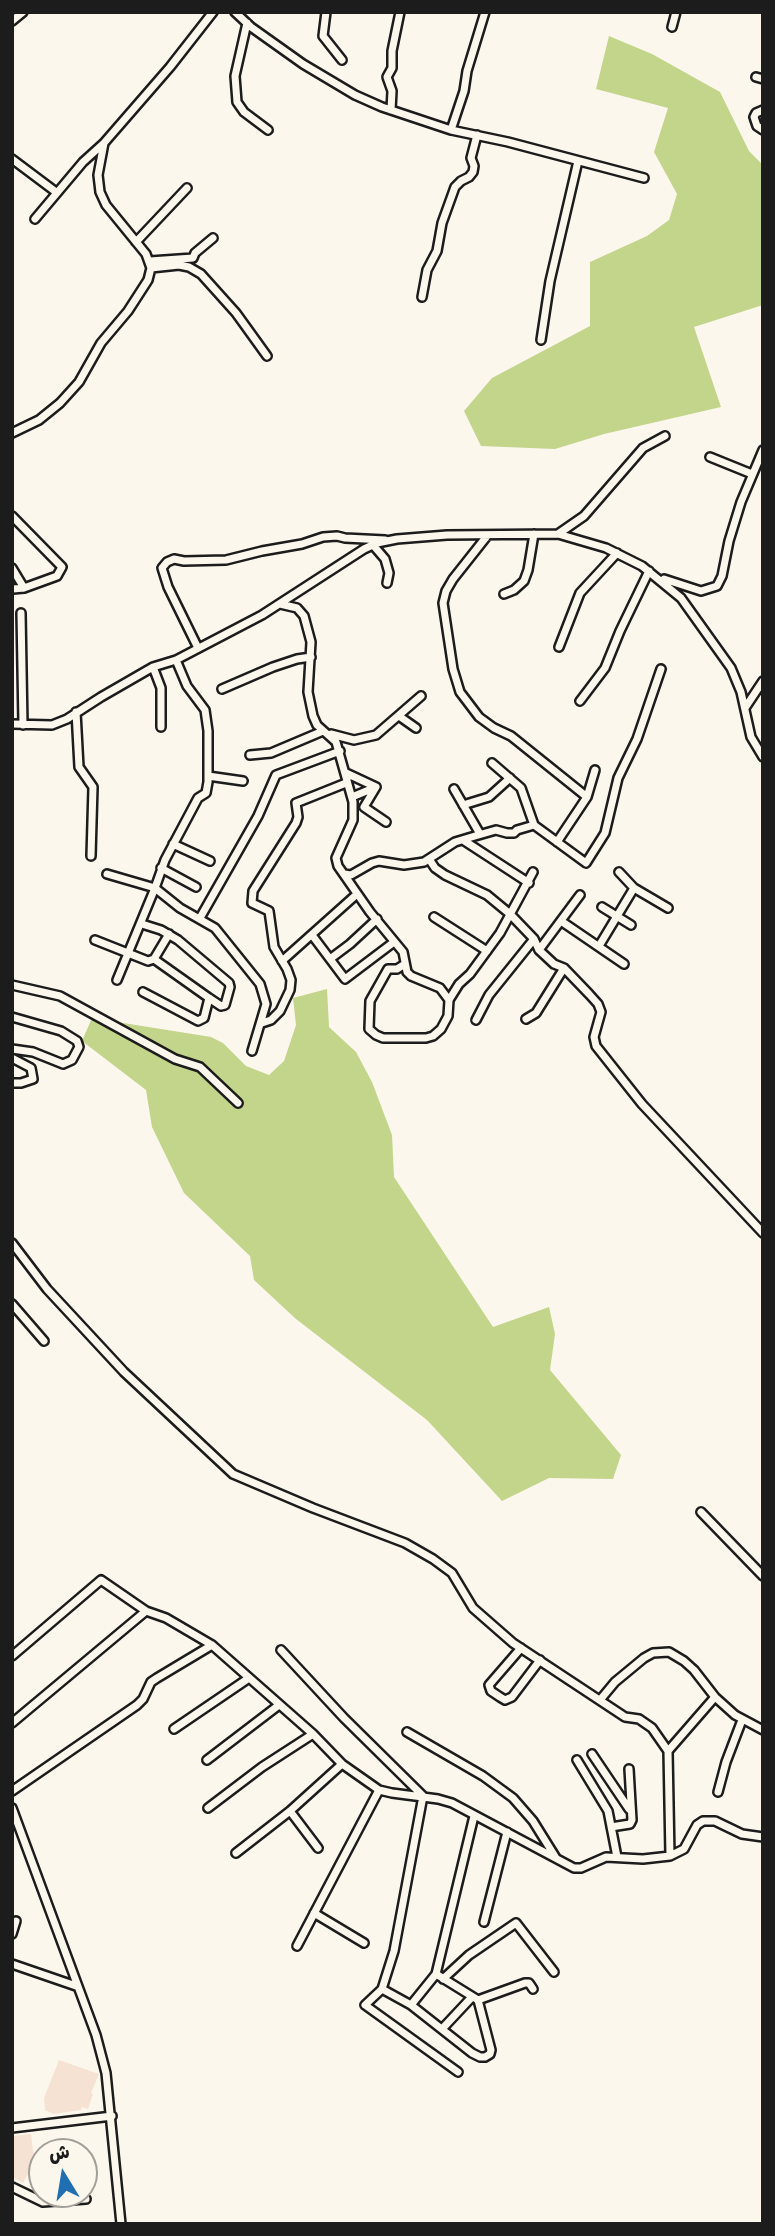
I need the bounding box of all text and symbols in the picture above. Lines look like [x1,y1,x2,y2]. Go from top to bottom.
north arrow [28,2138,98,2208]
text: ش [47,2141,72,2167]

